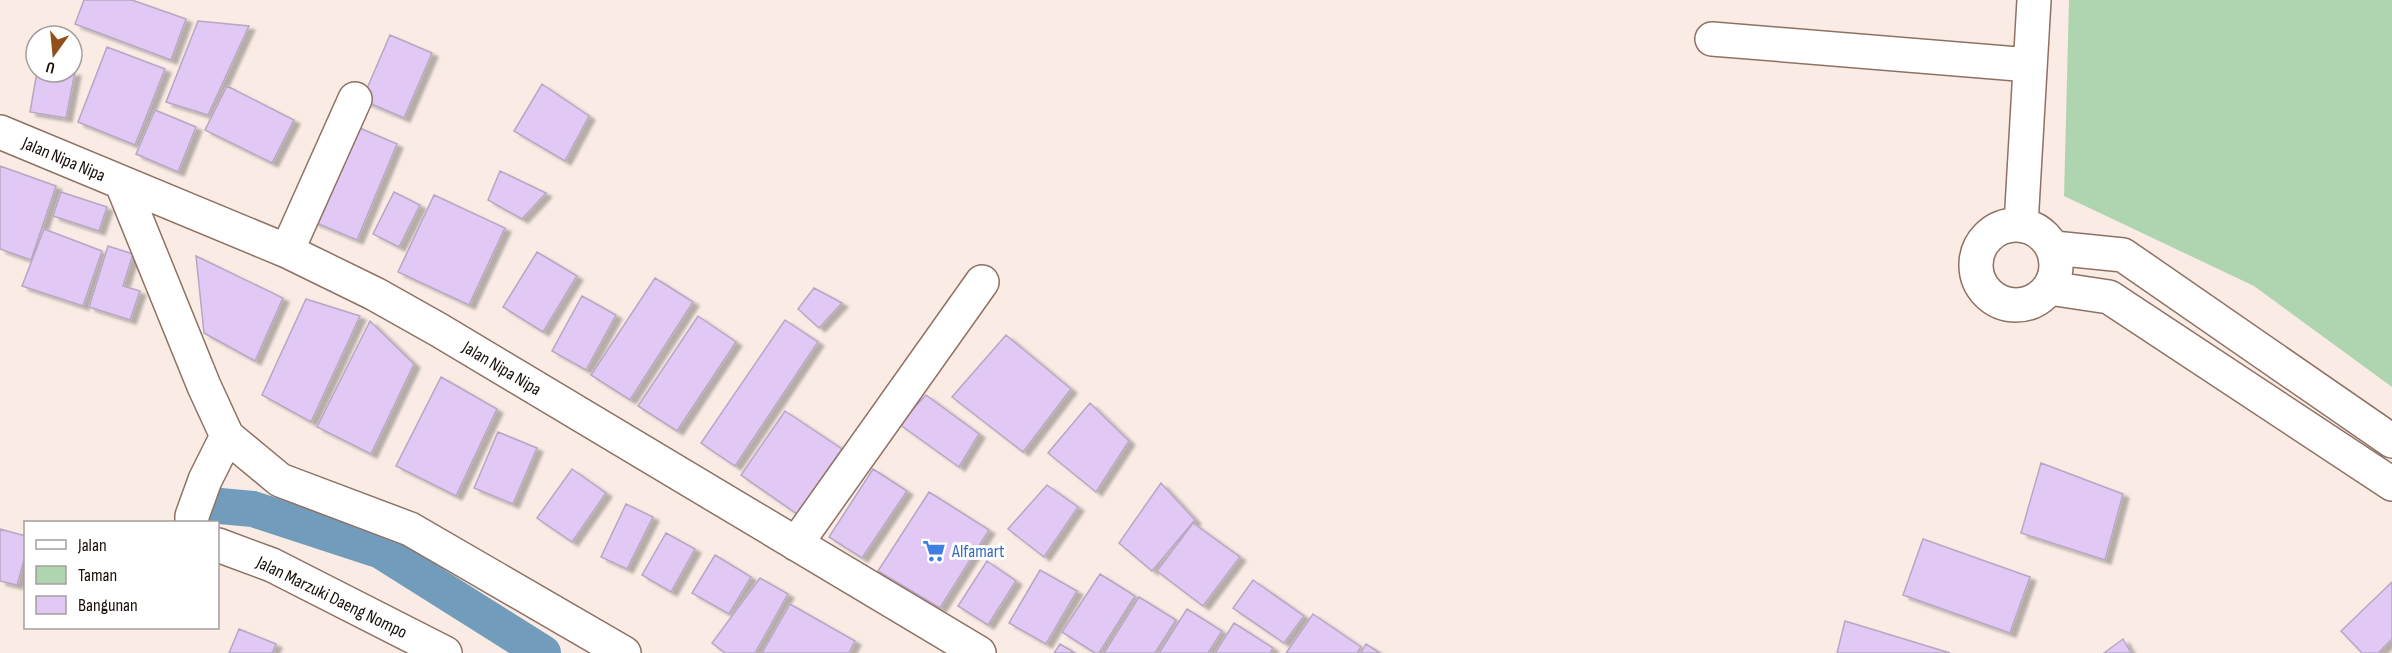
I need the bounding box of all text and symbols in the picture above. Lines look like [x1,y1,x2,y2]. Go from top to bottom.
north arrow [24,24,84,84]
text: U [44,57,57,77]
street label: Jalan Nipa Nipa [18,132,109,186]
street label: Jalan Nipa Nipa [458,336,545,400]
legend [24,521,219,629]
text: Jalan [77,535,107,556]
supermarket icon: Alfamart [921,538,947,564]
place label: Alfamart [951,541,1005,562]
street label: Jalan Marzuki Daeng Nompo [252,551,411,643]
text: Taman [78,565,117,586]
text: Bangunan [78,595,138,616]

